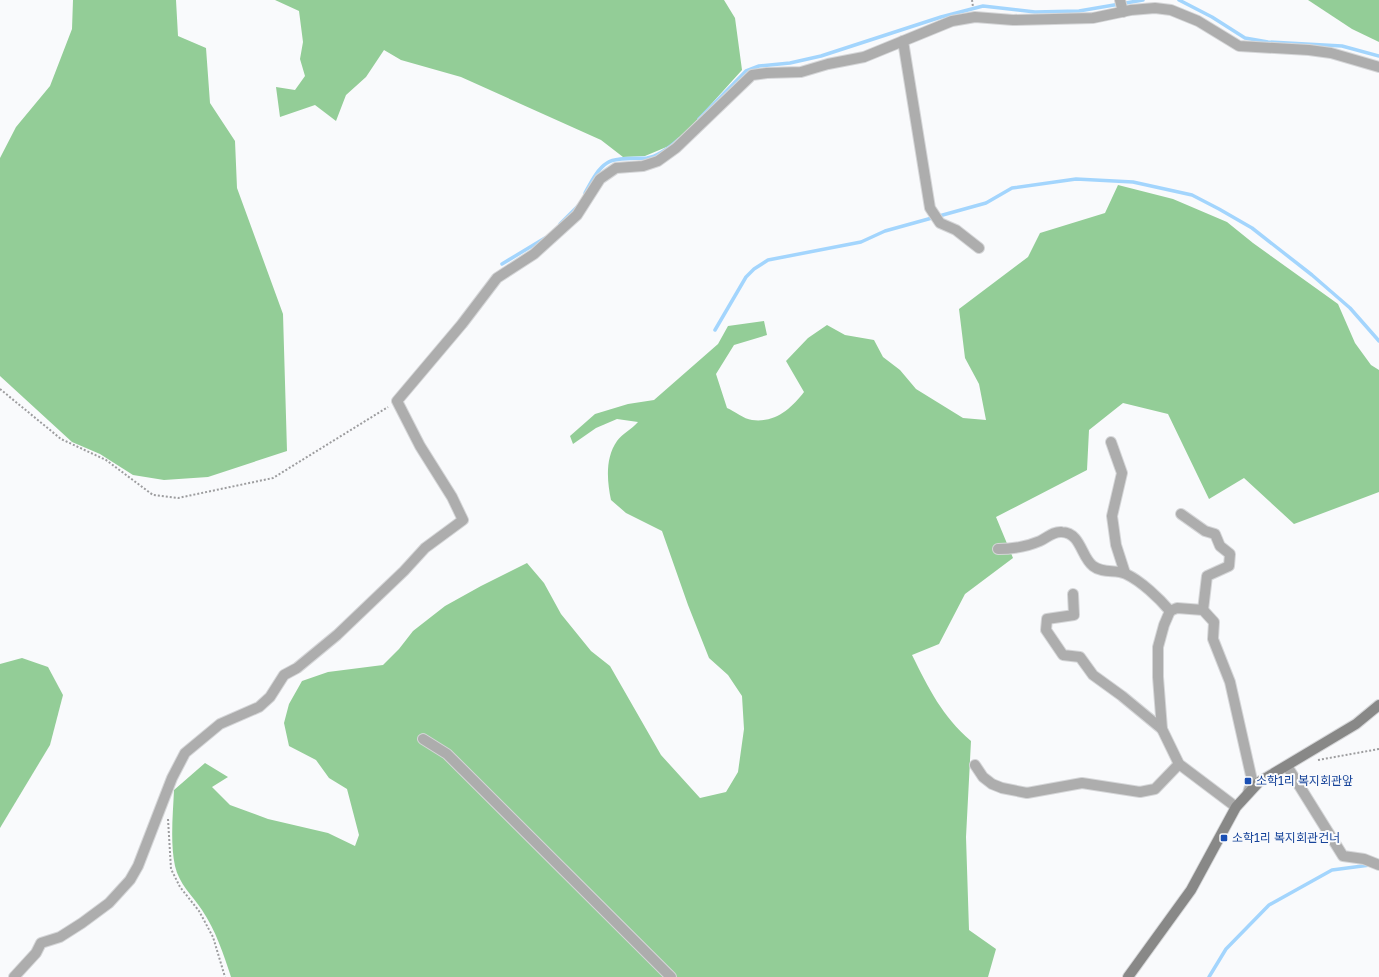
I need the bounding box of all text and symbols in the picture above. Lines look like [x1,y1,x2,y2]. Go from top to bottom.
place label: 소학1리 복지회관앞 [1256,773,1353,788]
marker: 소학1리 복지회관앞 [1243,776,1253,786]
place label: 소학1리 복지회관건너 [1232,830,1340,845]
marker: 소학1리 복지회관건너 [1219,833,1229,843]

